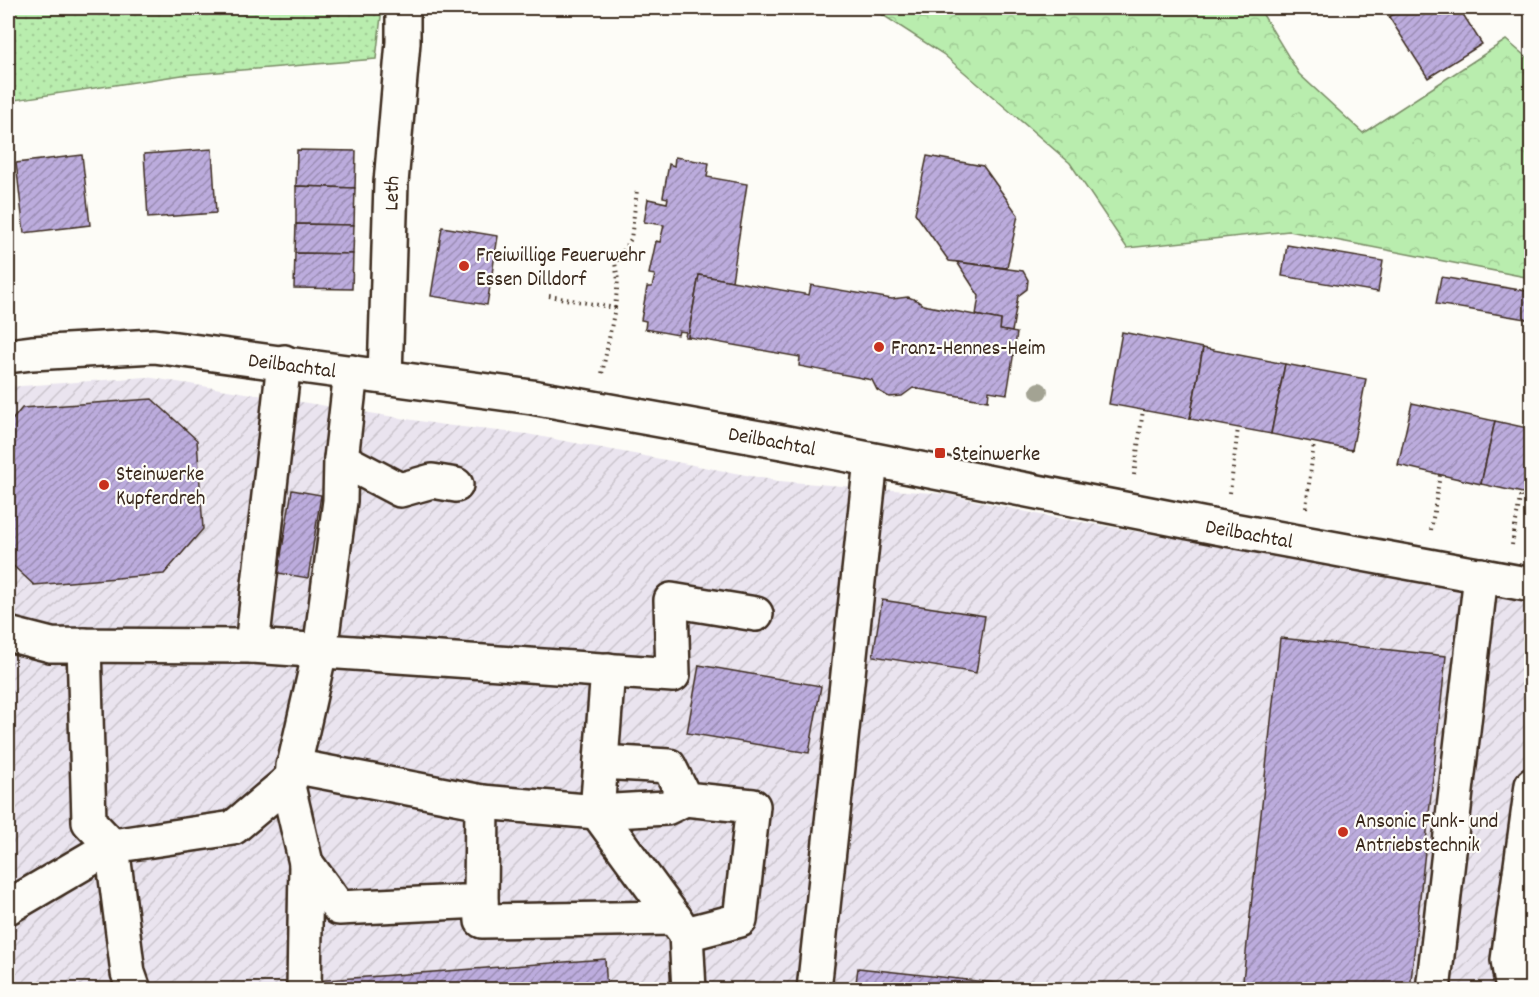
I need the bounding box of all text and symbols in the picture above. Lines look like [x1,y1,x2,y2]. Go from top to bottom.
street label: Leth [378,174,410,211]
place label: Freiwillige Feuerwehr Essen Dilldorf [476,242,646,296]
marker: Freiwillige Feuerwehr Essen Dilldorf [457,259,471,273]
place label: Franz-Hennes-Heim [891,335,1046,365]
marker: Franz-Hennes-Heim [872,340,886,354]
street label: Deilbachtal [246,347,338,388]
street label: Deilbachtal [726,421,818,466]
place label: Steinwerke [952,441,1040,471]
marker: Steinwerke [933,446,947,460]
place label: Steinwerke Kupferdreh [116,461,205,515]
marker: Steinwerke Kupferdreh [97,478,111,492]
street label: Deilbachtal [1202,513,1295,559]
place label: Ansonic Funk- und Antriebstechnik [1355,808,1498,862]
marker: Ansonic Funk- und Antriebstechnik [1336,825,1350,839]

